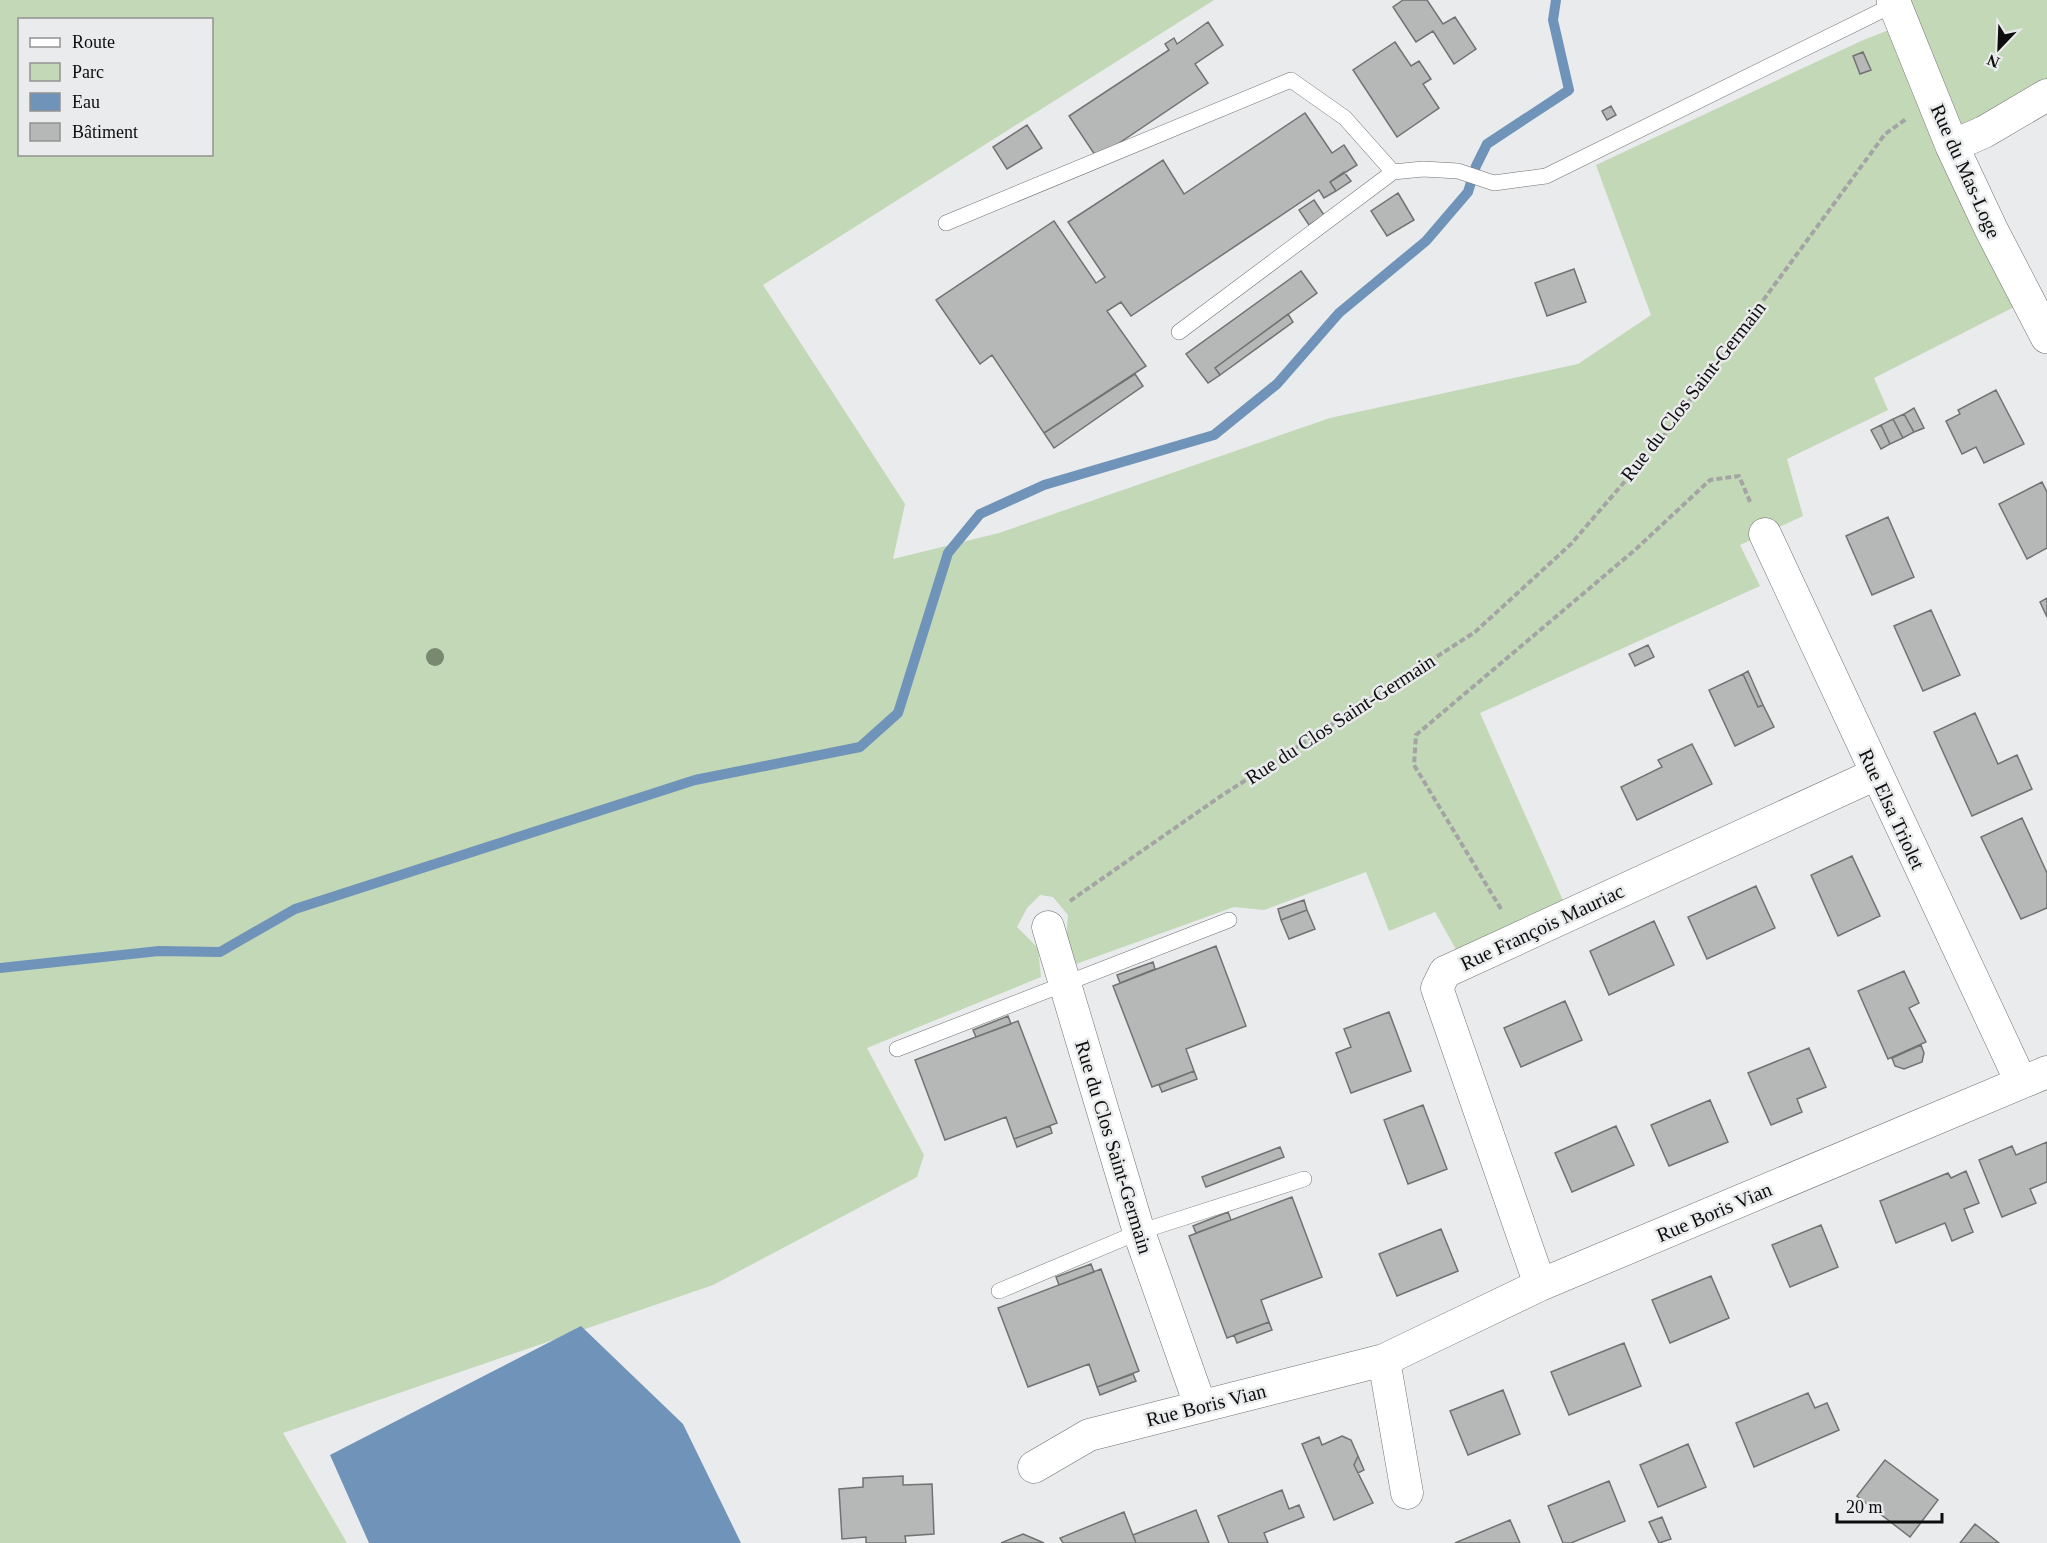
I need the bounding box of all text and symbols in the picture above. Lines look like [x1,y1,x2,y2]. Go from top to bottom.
legend [18,18,213,156]
north arrow [1969,18,2029,78]
text: Route [72,32,115,52]
text: N [1984,51,2002,71]
text: Parc [72,62,104,82]
text: Eau [72,92,100,112]
street label: Rue du Mas-Loge [1926,101,2005,242]
text: Bâtiment [72,122,138,142]
street label: Rue du Clos Saint-Germain [1616,297,1770,485]
street label: Rue du Clos Saint-Germain [1241,649,1439,789]
street label: Rue Elsa Triolet [1855,745,1930,873]
street label: Rue François Mauriac [1457,879,1628,975]
street label: Rue du Clos Saint-Germain [1071,1038,1157,1256]
street label: Rue Boris Vian [1653,1178,1775,1246]
street label: Rue Boris Vian [1144,1379,1268,1431]
scale bar [1837,1486,1942,1524]
text: 20 m [1846,1497,1883,1517]

